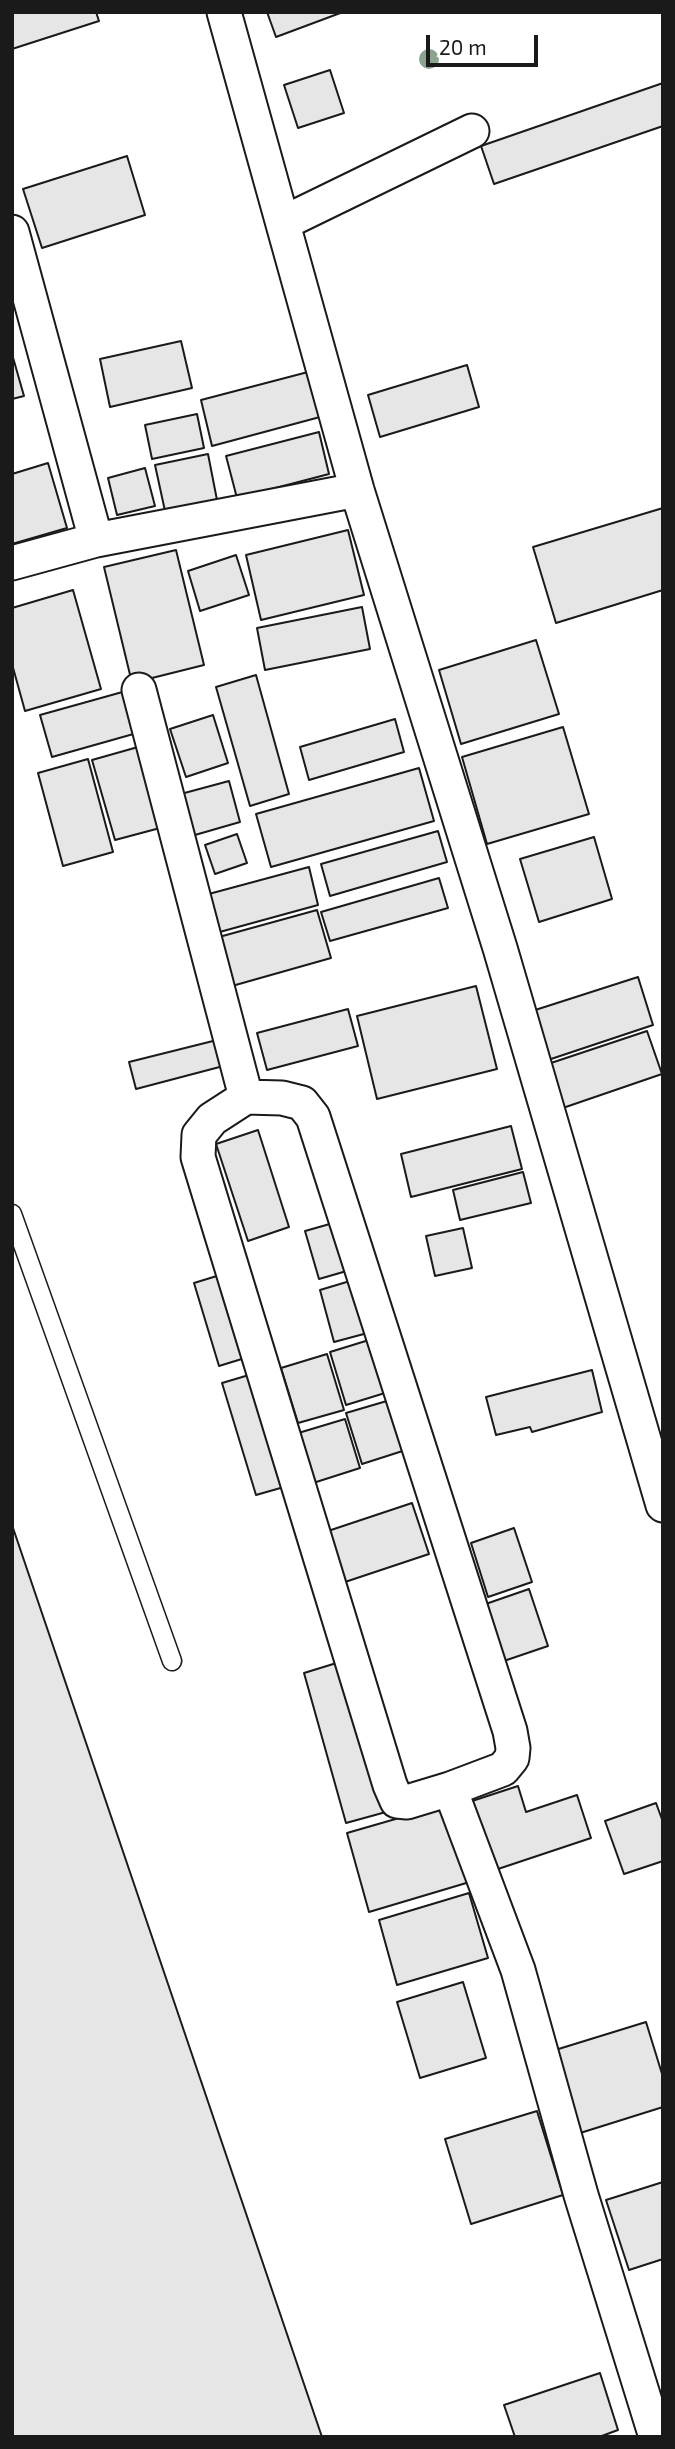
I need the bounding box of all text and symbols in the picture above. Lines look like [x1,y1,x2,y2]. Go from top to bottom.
scale bar [430,21,542,65]
text: 20 m [439,34,487,59]

